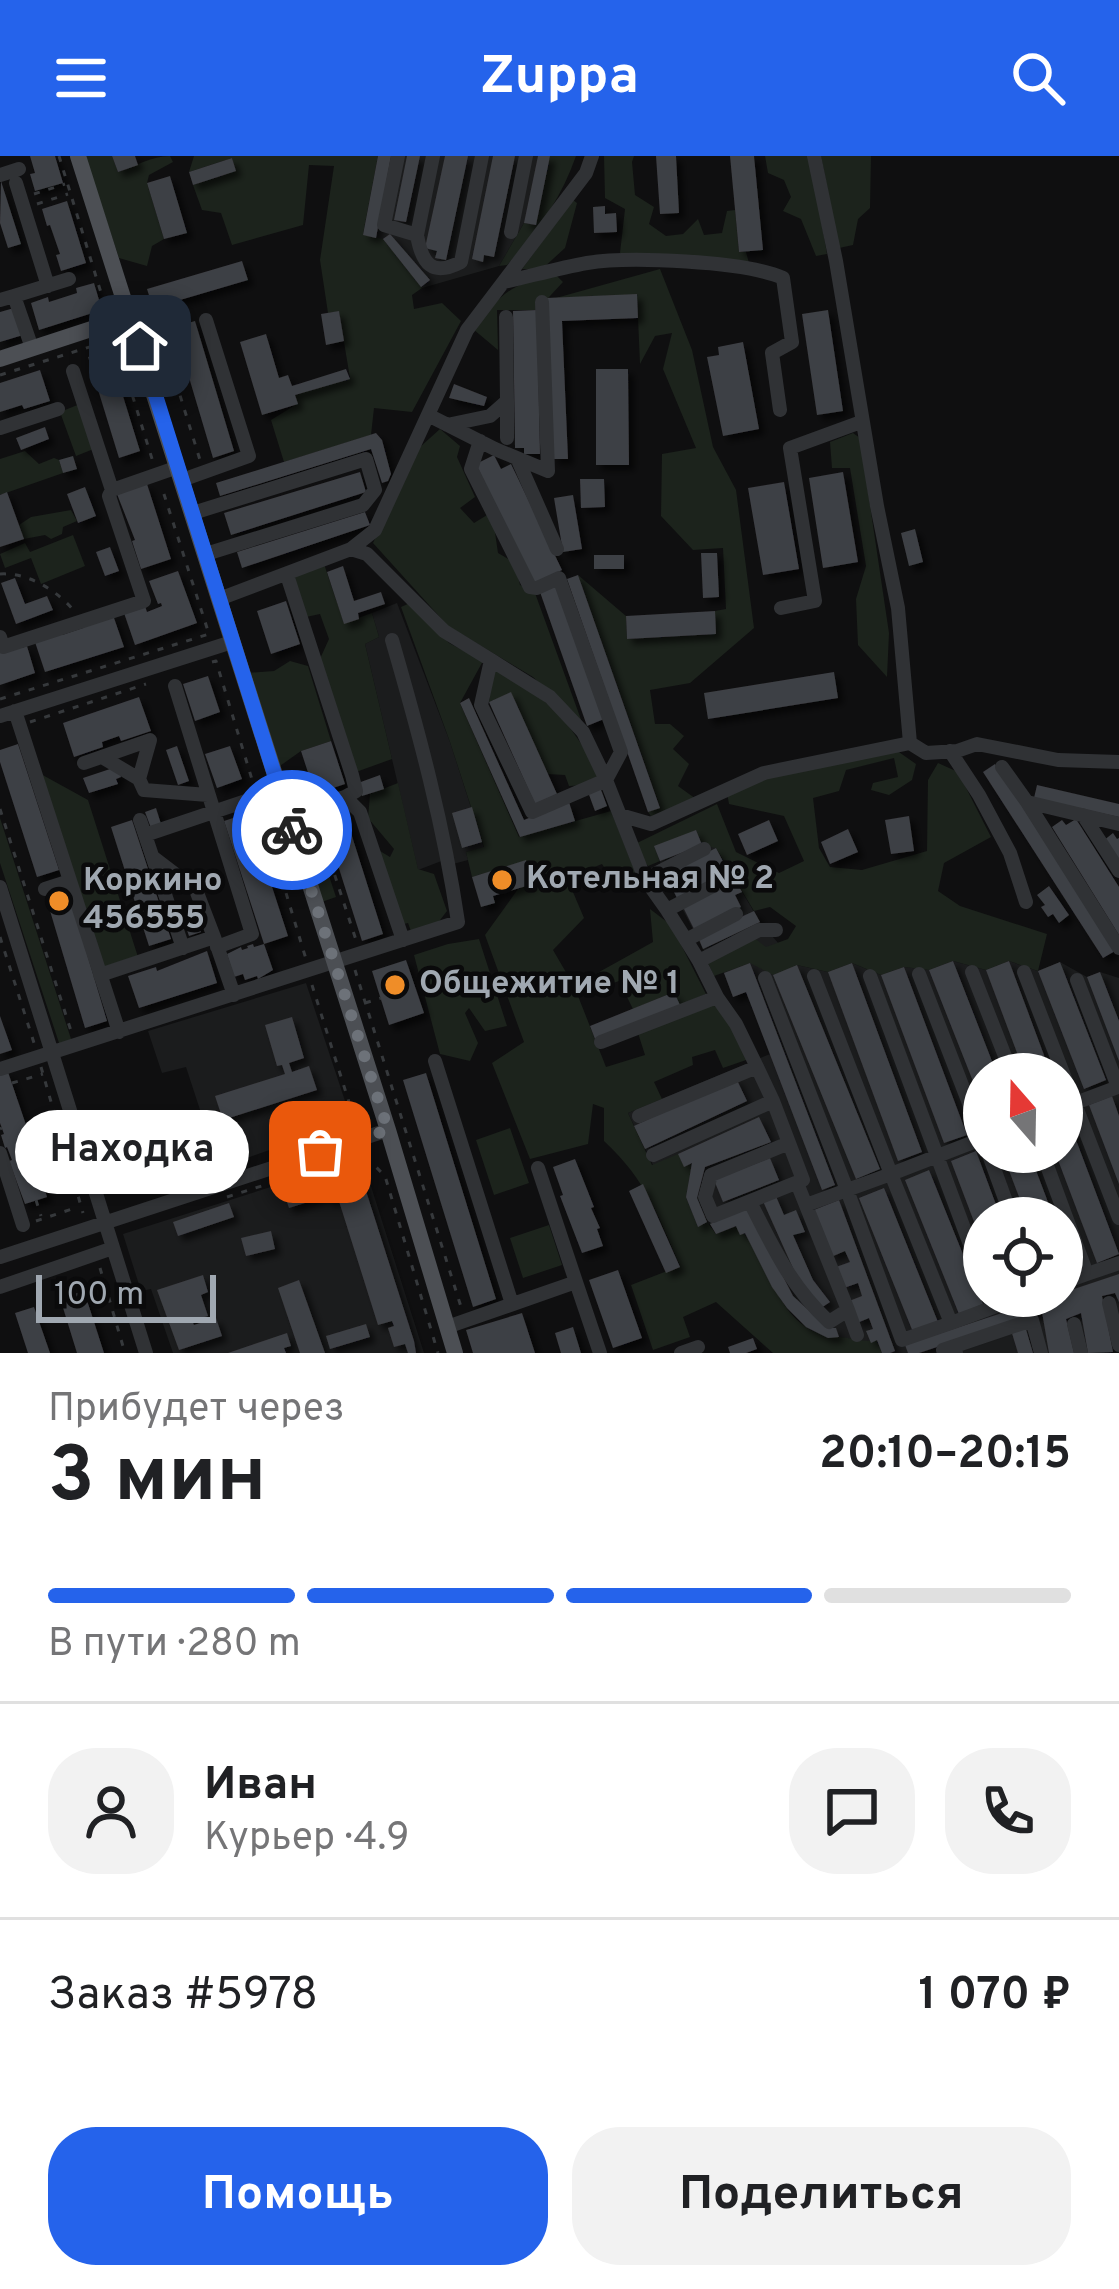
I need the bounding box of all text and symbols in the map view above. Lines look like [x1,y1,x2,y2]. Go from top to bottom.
text: Zuppa [480,44,639,113]
icon: menu [48,45,114,111]
icon: search [1005,45,1071,111]
pin [89,295,191,397]
icon: home [107,313,173,379]
courier [232,770,352,890]
icon: bike [259,797,325,863]
place label: Котельная № 2 [526,859,774,901]
place label: Коркино 456555 [83,861,222,941]
marker: Котельная № 2 [489,867,515,893]
marker: Коркино 456555 [46,888,72,914]
place label: Общежитие № 1 [419,964,680,1006]
marker: Общежитие № 1 [382,972,408,998]
north arrow [963,1053,1083,1173]
map controls [963,1053,1083,1317]
pin [269,1101,371,1203]
callout: Находка [14,1110,248,1194]
icon: bag [287,1119,353,1185]
text: Находка [50,1127,214,1176]
button: locate [963,1197,1083,1317]
scale bar [36,1269,216,1322]
text: 100 m [54,1275,144,1317]
text: Прибудет через [48,1386,345,1435]
text: 20:10–20:15 [819,1427,1071,1484]
text: 3 мин [48,1430,266,1529]
text: В пути · 280 m [48,1621,301,1670]
button: person [48,1748,174,1874]
button: chat [789,1748,915,1874]
button: phone [945,1748,1071,1874]
text: Иван [204,1758,317,1815]
text: Курьер · 4.9 [204,1815,410,1864]
text: Заказ #5978 [48,1968,318,2025]
text: 1 070 ₽ [918,1968,1071,2025]
button: Помощь [48,2127,548,2265]
button: Поделиться [572,2127,1071,2265]

